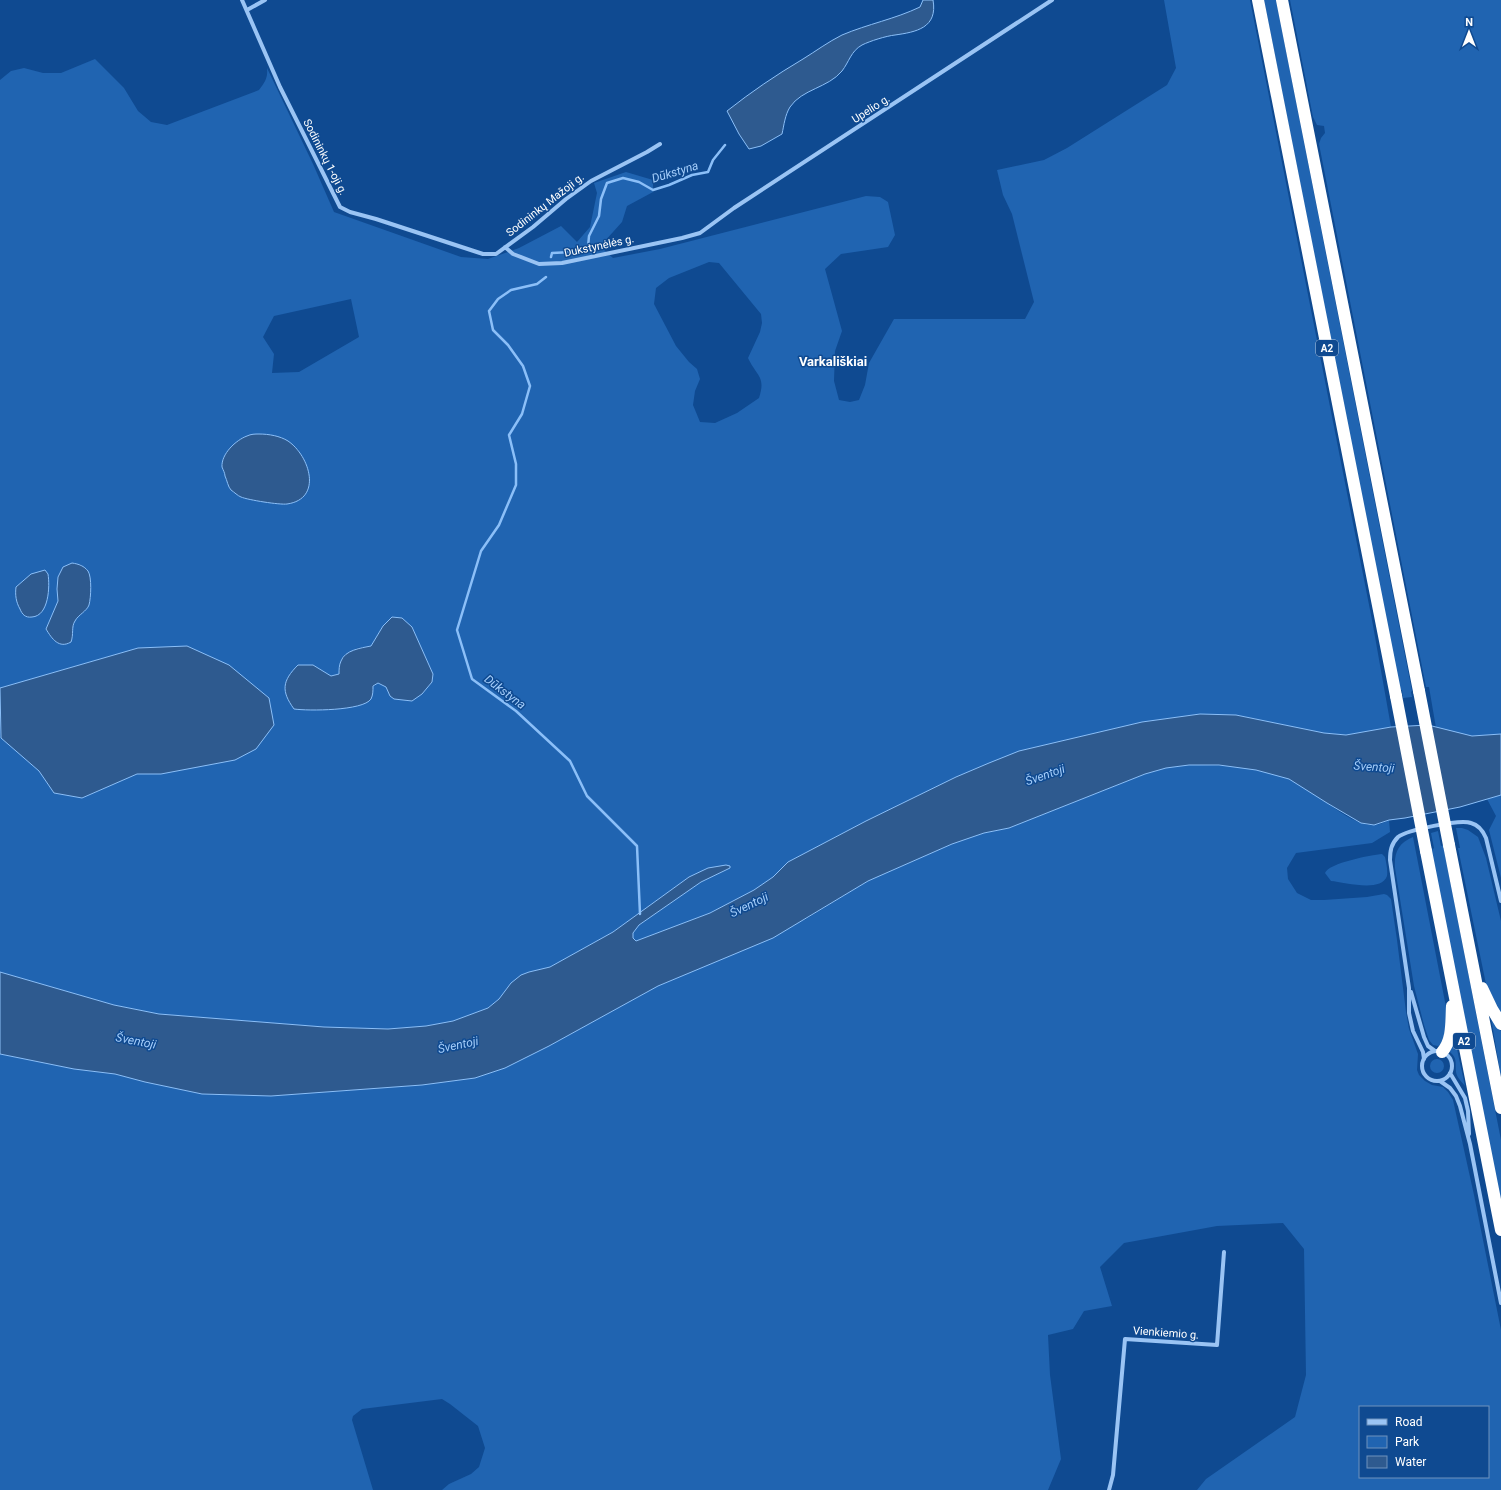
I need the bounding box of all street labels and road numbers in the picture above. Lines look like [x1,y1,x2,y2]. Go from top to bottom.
street label: Upelio g. [850,92,892,126]
street label: Sodininkų 1-oji g. [300,117,350,197]
street label: Sodininkų Mažoji g. [503,171,587,239]
street label: Dukstynėlės g. [563,232,635,260]
road number: A2 [1316,340,1338,356]
road number: A2 [1453,1033,1475,1049]
street label: Vienkiemio g. [1133,1324,1200,1342]

